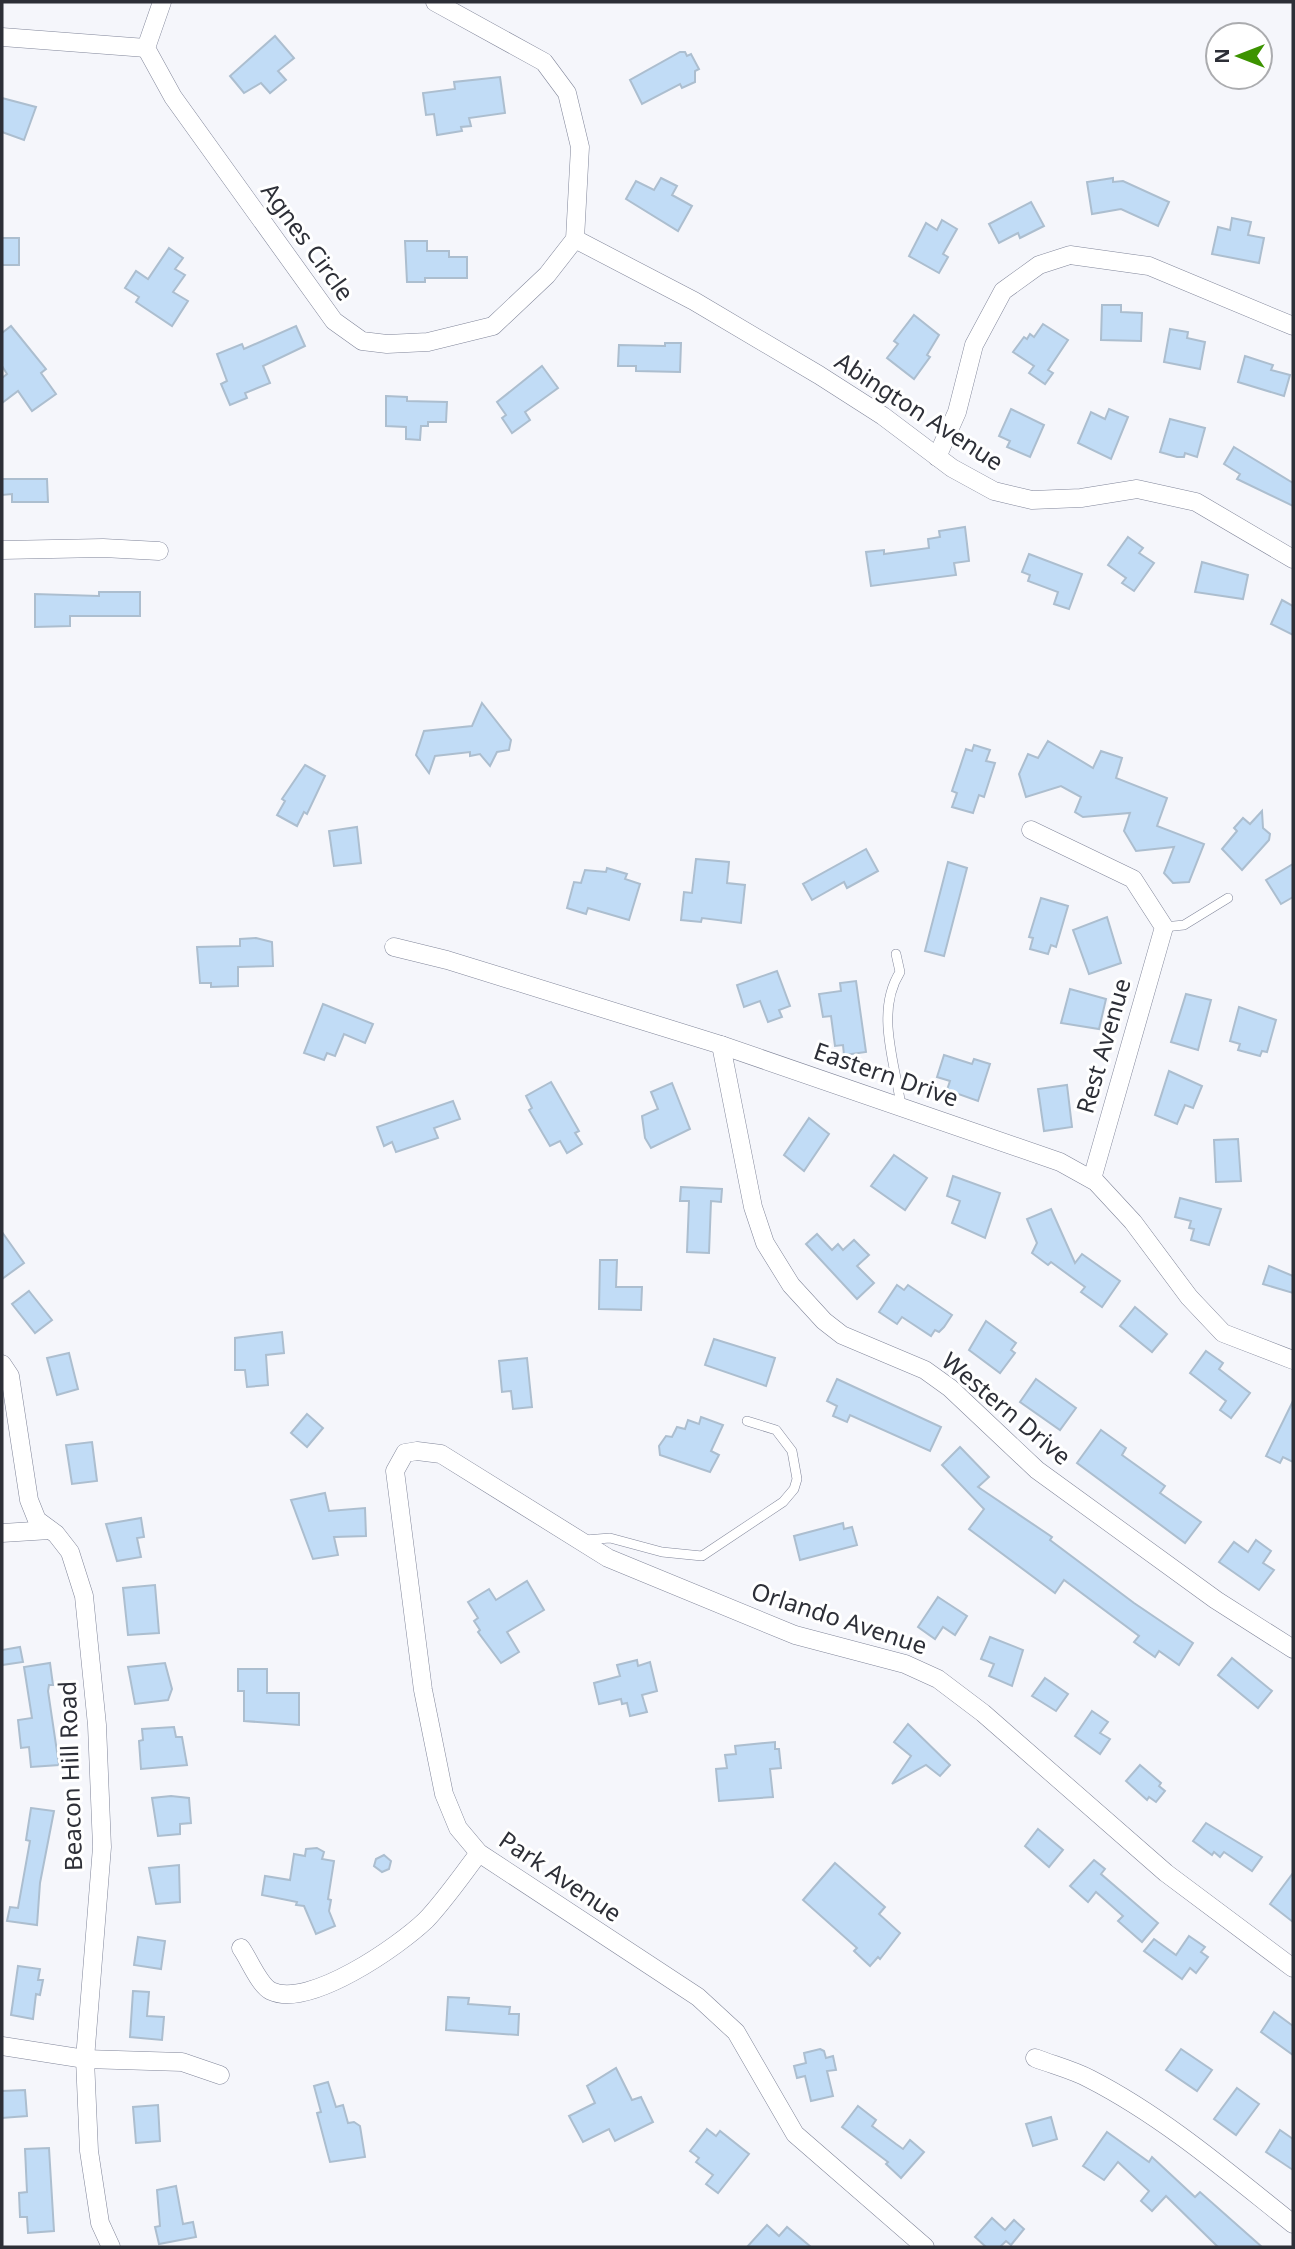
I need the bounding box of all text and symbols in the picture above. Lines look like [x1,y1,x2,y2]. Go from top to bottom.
north arrow [1204,21,1274,91]
text: N [1209,48,1235,64]
street label: Agnes Circle [254,175,362,307]
street label: Abington Avenue [829,344,1010,478]
street label: Rest Avenue [1068,974,1138,1117]
street label: Eastern Drive [810,1033,963,1114]
street label: Western Drive [935,1344,1079,1472]
street label: Orlando Avenue [747,1574,932,1662]
street label: Beacon Hill Road [50,1681,89,1872]
street label: Park Avenue [493,1823,629,1929]

